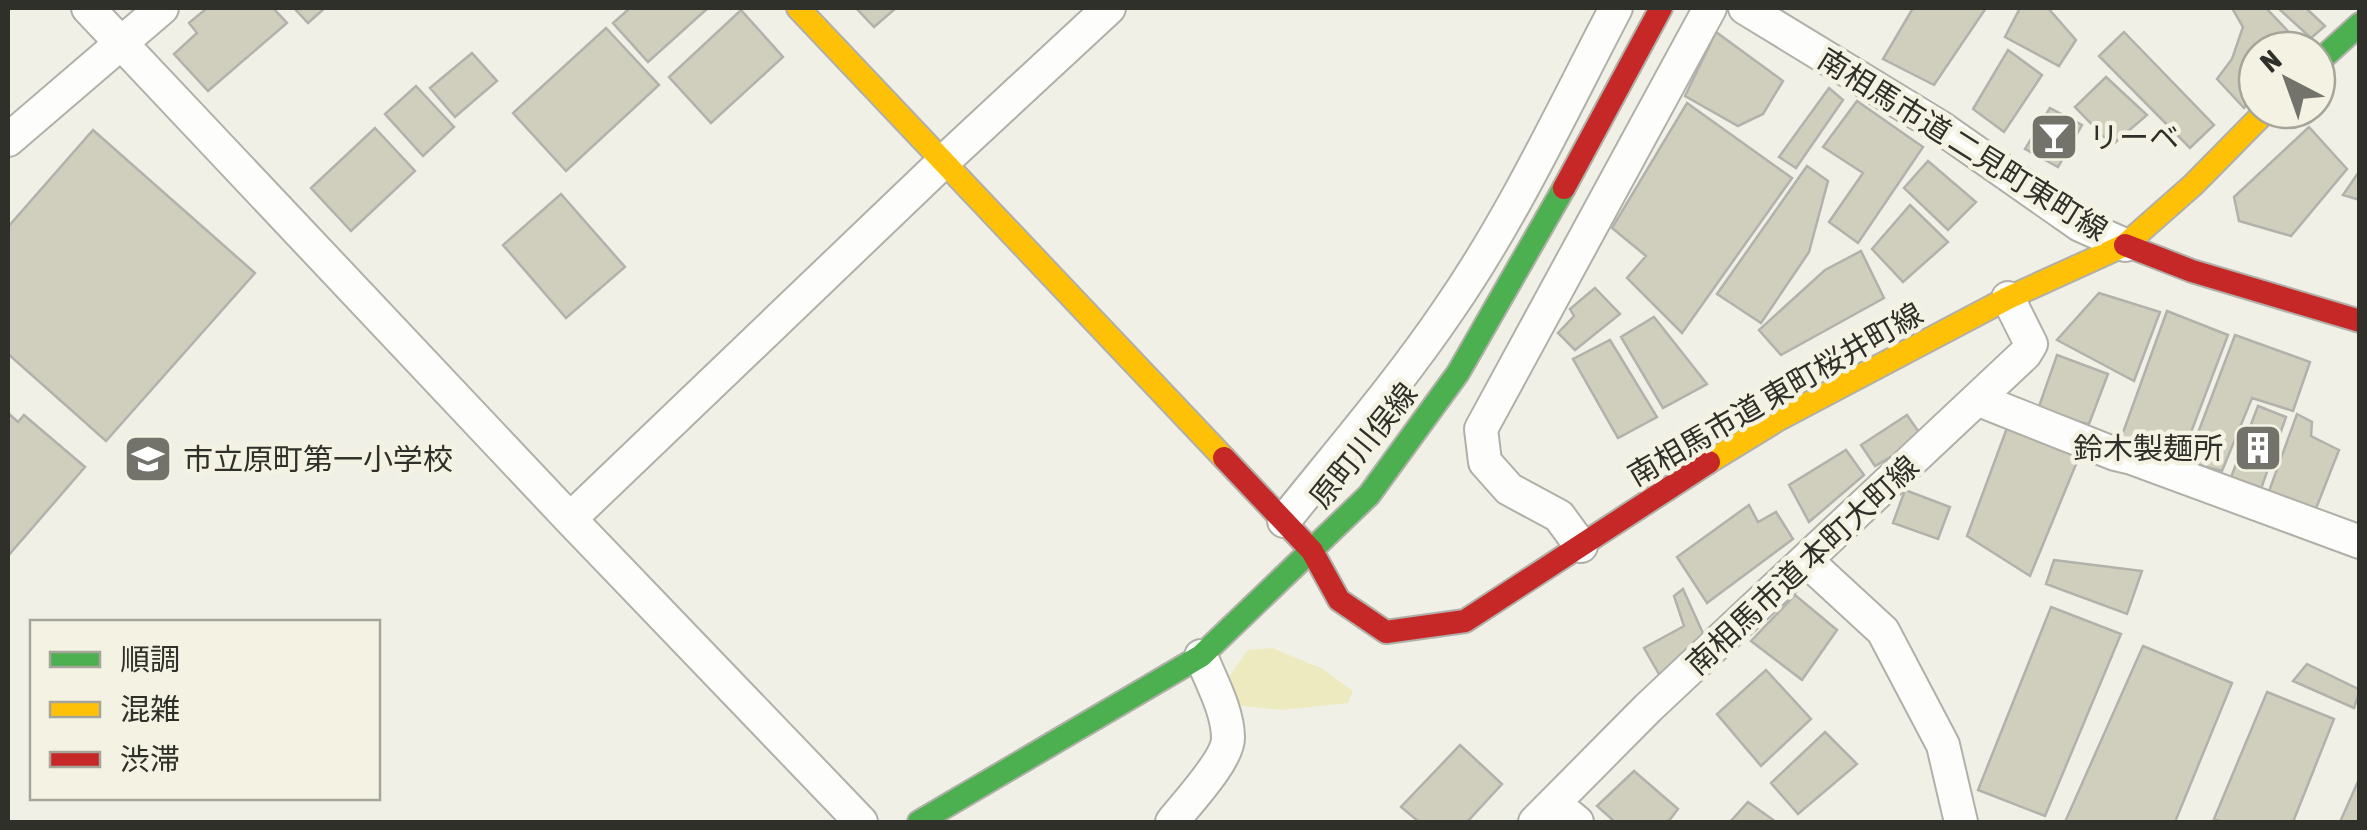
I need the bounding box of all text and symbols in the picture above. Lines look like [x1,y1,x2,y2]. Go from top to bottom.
north arrow [2237,30,2337,130]
street label: 南相馬市道 二見町東町線 [1812,41,2114,247]
text: N [2254,44,2287,79]
bar icon: リーベ [2028,111,2080,163]
place label: リーベ [2089,120,2179,154]
street label: 南相馬市道 東町桜井町線 [1622,296,1928,492]
street label: 原町川俣線 [1303,376,1423,514]
building icon: 鈴木製麺所 [2232,422,2284,474]
place label: 鈴木製麺所 [2073,431,2223,465]
school or university icon: 市立原町第一小学校 [122,433,174,485]
place label: 市立原町第一小学校 [183,442,453,476]
street label: 南相馬市道 本町大町線 [1679,449,1925,681]
legend [30,620,380,800]
text: 順調 [120,642,180,676]
text: 混雑 [120,692,180,726]
text: 渋滞 [120,742,180,776]

